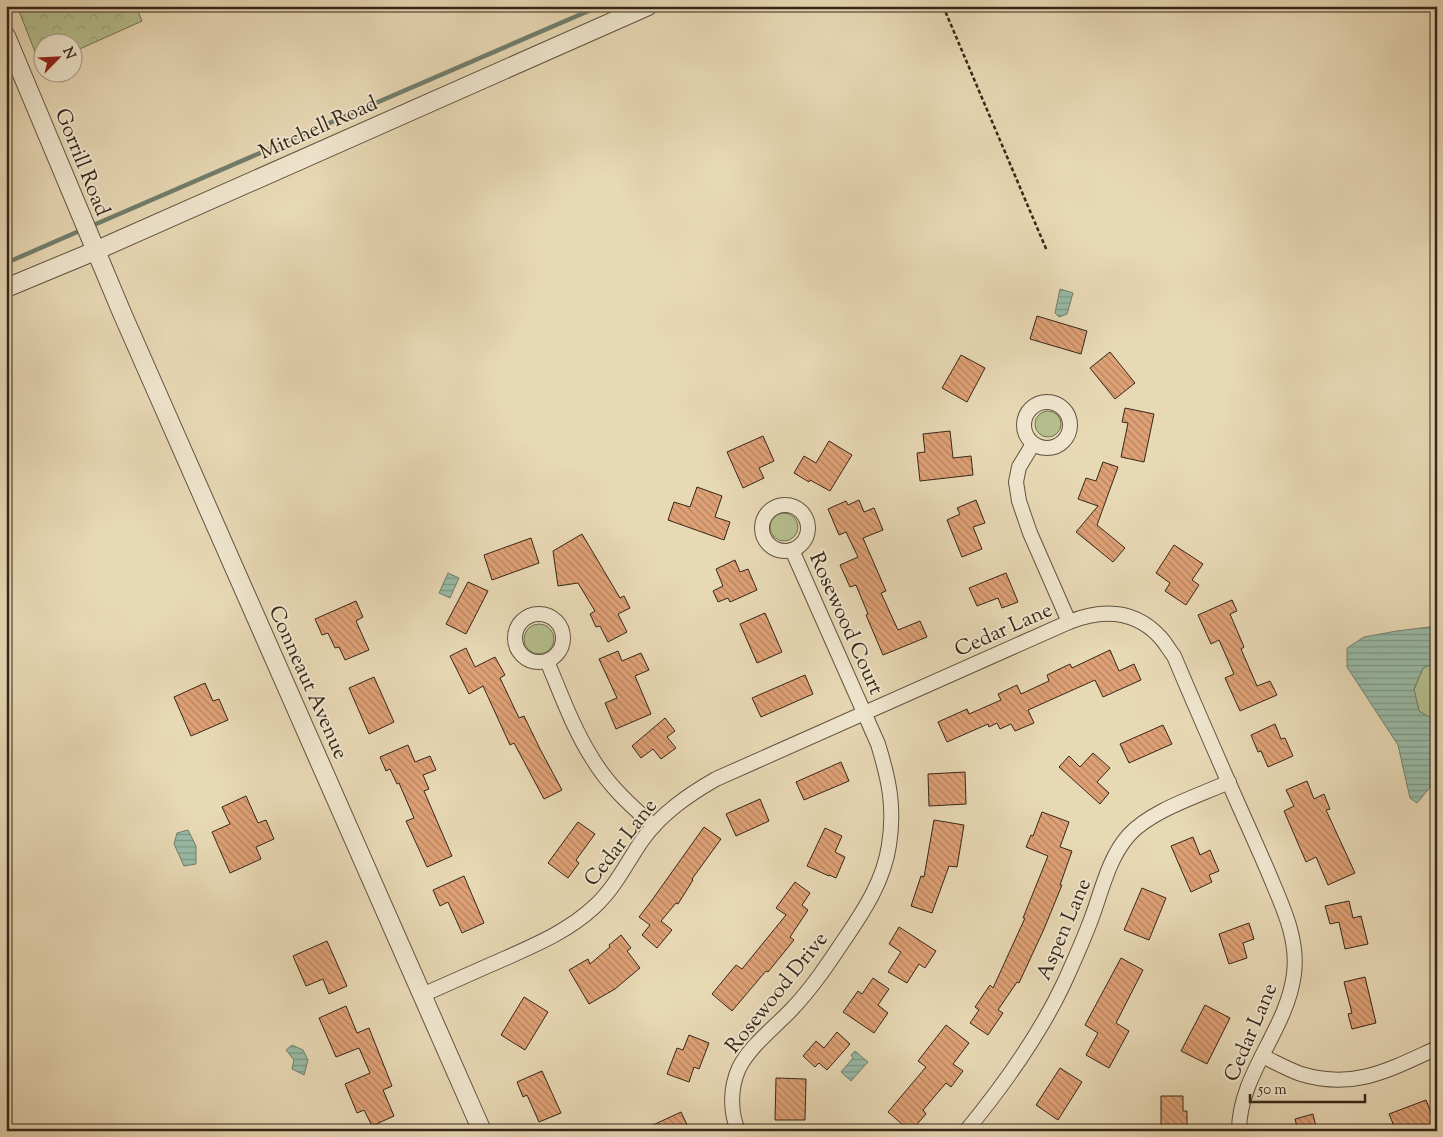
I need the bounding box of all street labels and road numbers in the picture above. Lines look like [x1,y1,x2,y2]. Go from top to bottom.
street label: Mitchell Road [255,89,383,168]
street label: Gorrill Road [46,104,116,221]
street label: Rosewood Court [800,548,890,700]
street label: Cedar Lane [950,596,1057,666]
street label: Conneaut Avenue [260,601,355,765]
street label: Cedar Lane [578,793,665,893]
street label: Aspen Lane [1030,874,1100,985]
street label: Rosewood Drive [719,926,836,1060]
street label: Cedar Lane [1218,979,1286,1087]

